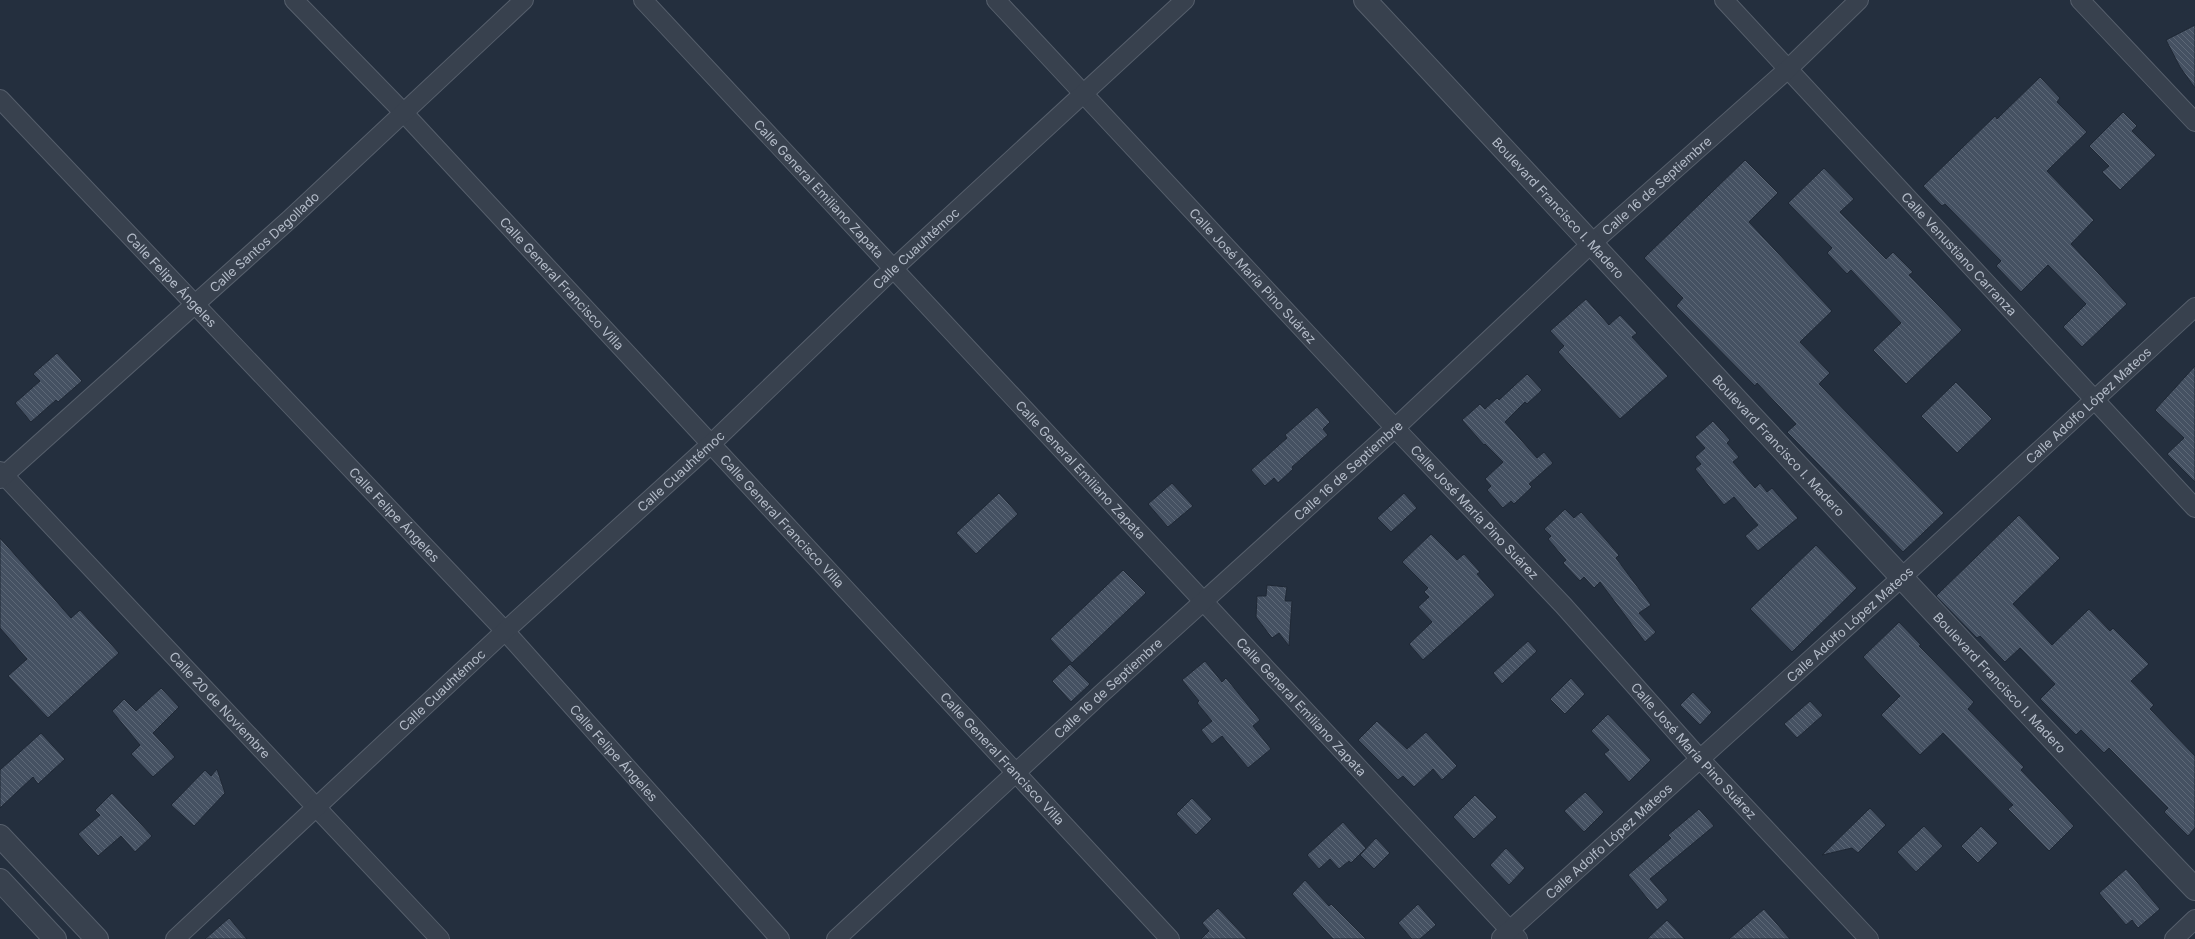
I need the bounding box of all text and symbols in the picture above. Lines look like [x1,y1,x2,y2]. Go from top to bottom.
street label: Calle General Emiliano Zapata [750,116,887,261]
street label: Calle 16 de Septiembre [1598,133,1715,238]
street label: Boulevard Francisco I. Madero [1489,134,1628,282]
street label: Calle Santos Degollado [206,188,322,295]
street label: Calle Venustiano Carranza [1898,189,2020,319]
street label: Calle Cuauhtémoc [869,204,963,292]
street label: Calle José María Pino Suárez [1186,205,1320,347]
street label: Calle General Francisco Villa [496,214,627,353]
street label: Calle Felipe Ángeles [123,229,220,330]
street label: Calle Adolfo López Mateos [2022,343,2155,467]
street label: Boulevard Francisco I. Madero [1709,372,1848,520]
street label: Calle General Emiliano Zapata [1012,397,1149,542]
street label: Calle 16 de Septiembre [1290,417,1406,524]
street label: Calle Cuauhtémoc [634,427,728,515]
street label: Calle José María Pino Suárez [1407,442,1542,583]
street label: Calle General Francisco Villa [717,451,848,591]
street label: Calle Felipe Ángeles [346,464,443,565]
street label: Calle Adolfo López Mateos [1783,563,1916,685]
street label: Boulevard Francisco I. Madero [1930,609,2070,756]
street label: Calle General Emiliano Zapata [1233,634,1370,779]
street label: Calle 16 de Septiembre [1050,635,1165,742]
street label: Calle Cuauhtémoc [395,646,488,734]
street label: Calle 20 de Noviembre [166,648,274,762]
street label: Calle José María Pino Suárez [1628,679,1760,822]
street label: Calle General Francisco Villa [937,689,1068,828]
street label: Calle Felipe Ángeles [566,701,661,805]
street label: Calle Adolfo López Mateos [1542,780,1676,902]

